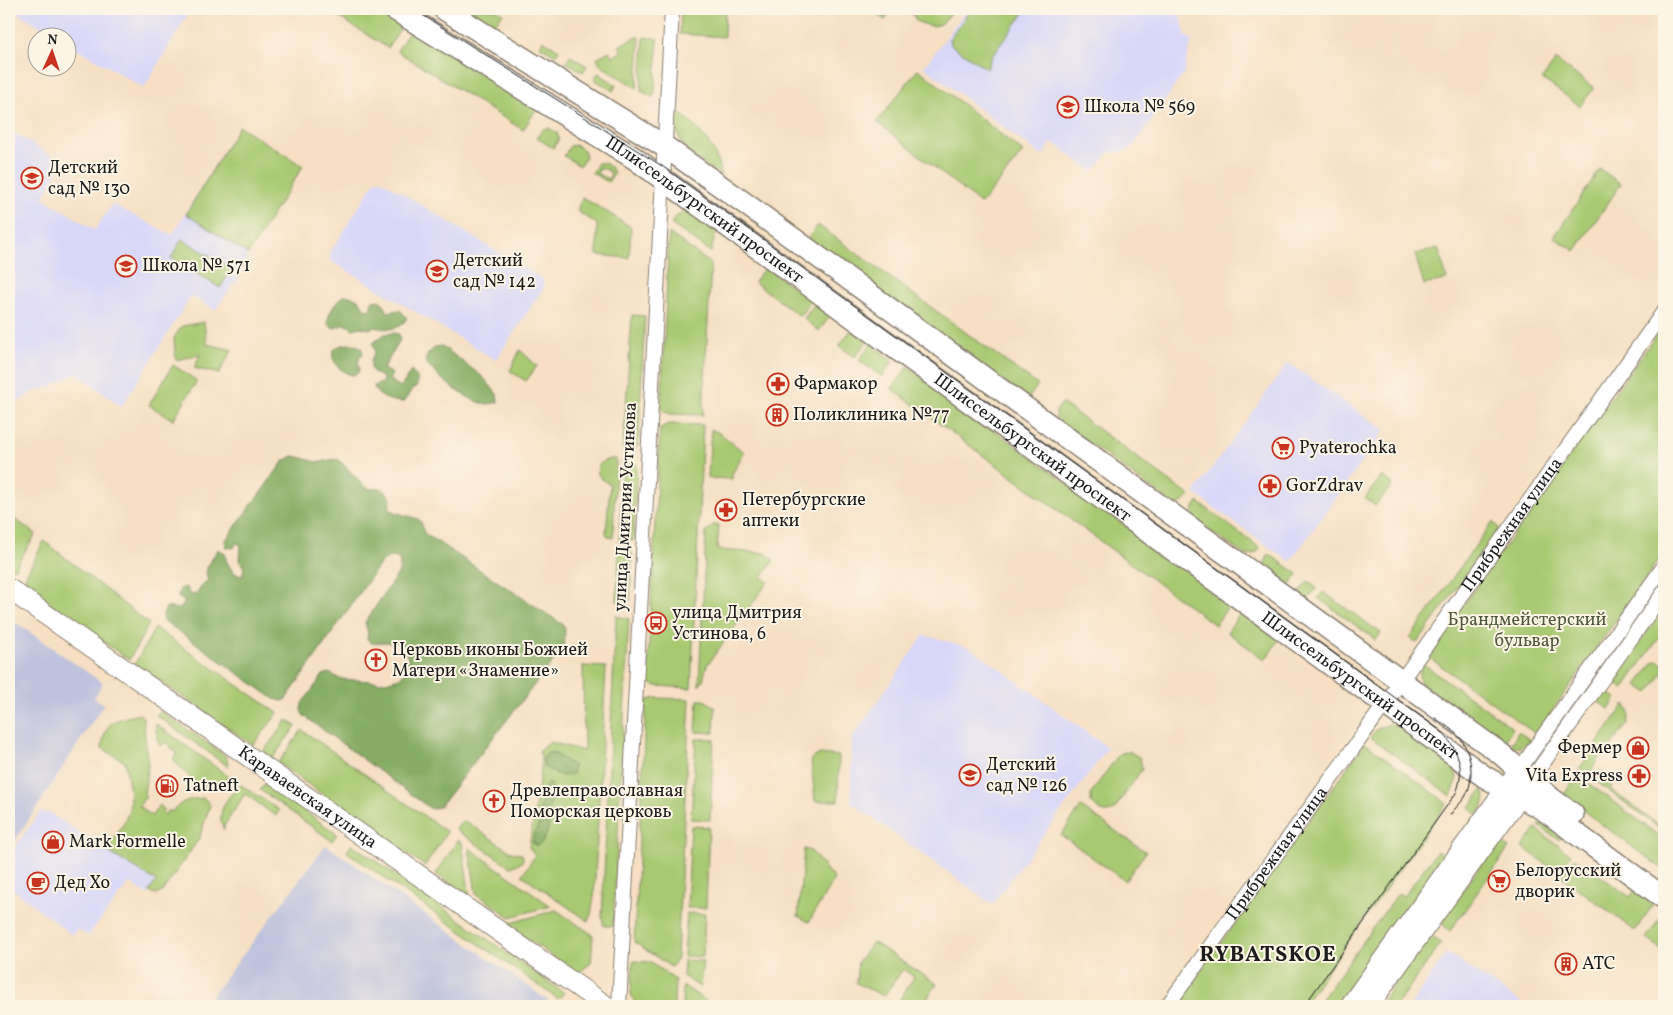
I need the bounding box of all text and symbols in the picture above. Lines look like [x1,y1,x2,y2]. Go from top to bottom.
north arrow [28,28,78,78]
text: N [47,31,58,50]
school or university icon: Школа № 569 [1056,95,1080,119]
place label: Школа № 569 [1084,95,1195,120]
street label: Шлиссельбургский проспект [600,131,809,290]
place label: Детский сад № 130 [48,156,130,202]
school or university icon: Детский сад № 130 [20,166,44,190]
place label: Детский сад № 142 [453,249,536,295]
school or university icon: Школа № 571 [114,254,138,278]
place label: Школа № 571 [142,254,250,279]
school or university icon: Детский сад № 142 [425,259,449,283]
street label: Шлиссельбургский проспект [928,367,1136,528]
pharmacy icon: Фармакор [766,372,790,396]
place label: Фармакор [794,372,877,397]
street label: улица Дмитрия Устинова [608,401,644,612]
building icon: Поликлиника №77 [765,403,789,427]
place label: Поликлиника №77 [793,403,950,428]
supermarket icon: Pyaterochka [1271,436,1295,460]
place label: Pyaterochka [1299,436,1397,461]
street label: Прибрежная улица [1455,452,1569,597]
pharmacy icon: GorZdrav [1258,474,1282,498]
place label: GorZdrav [1286,474,1364,499]
place label: Петербургские аптеки [742,488,866,534]
pharmacy icon: Петербургские аптеки [714,498,738,522]
place label: улица Дмитрия Устинова, 6 [672,601,802,647]
street label: Шлиссельбургский проспект [1256,606,1464,766]
park label: Брандмейстерский бульвар [1448,608,1606,654]
bus stop icon: улица Дмитрия Устинова, 6 [644,611,668,635]
place label: Церковь иконы Божией Матери «Знамение» [392,638,588,684]
church icon: Церковь иконы Божией Матери «Знамение» [364,648,388,672]
place label: Фермер [1558,736,1622,761]
shop icon: Фермер [1626,736,1650,760]
street label: Караваевская улица [233,740,382,855]
place label: Детский сад № 126 [986,753,1067,799]
school or university icon: Детский сад № 126 [958,763,982,787]
place label: Vita Express [1525,764,1623,789]
pharmacy icon: Vita Express [1627,764,1651,788]
fuel station icon: Tatneft [155,774,179,798]
place label: Tatneft [183,774,239,799]
place label: Древлеправославная Поморская церковь [510,779,683,825]
street label: Прибрежная улица [1220,781,1334,926]
church icon: Древлеправославная Поморская церковь [482,789,506,813]
shop icon: Mark Formelle [41,830,65,854]
place label: Mark Formelle [69,830,186,855]
place label: Белорусский дворик [1515,859,1621,905]
supermarket icon: Белорусский дворик [1487,869,1511,893]
cafe icon: Дед Хо [26,871,50,895]
place label: Дед Хо [54,871,110,896]
district label: RYBATSKOE [1199,940,1337,971]
building icon: АТС [1554,952,1578,976]
place label: АТС [1582,952,1616,977]

